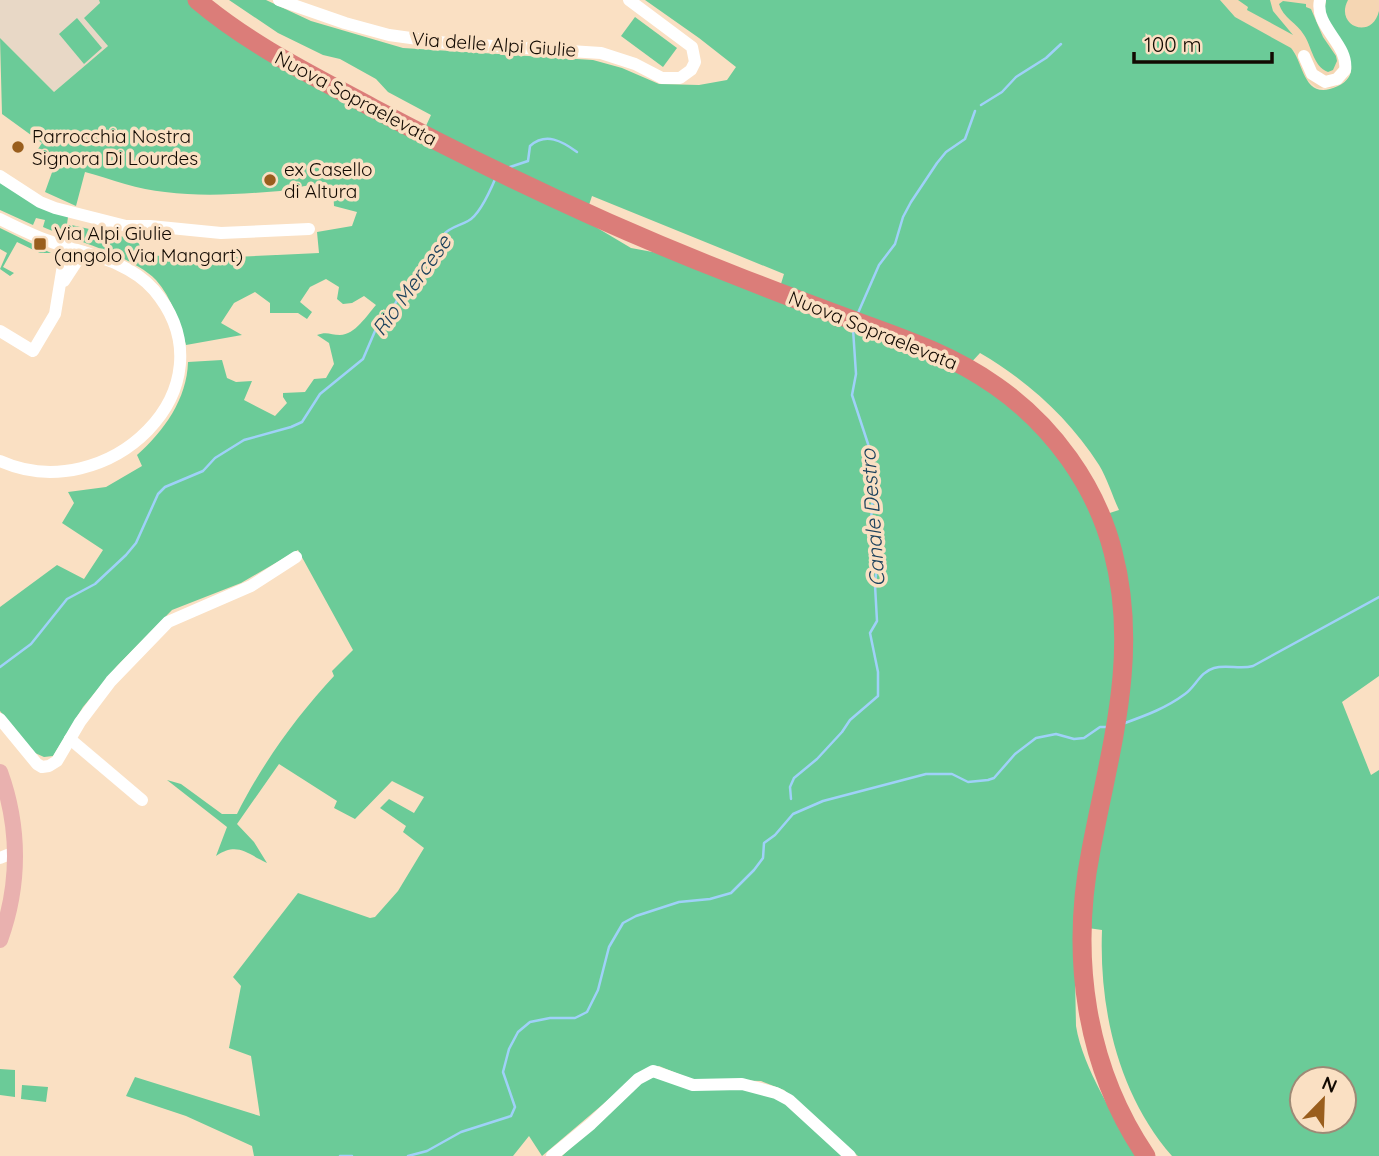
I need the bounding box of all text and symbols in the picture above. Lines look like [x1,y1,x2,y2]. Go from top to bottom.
scale bar [1134,21,1272,65]
street label: Via delle Alpi Giulie [411,26,577,62]
text: 100 m [1144,31,1202,57]
street label: Nuova Sopraelevata [271,45,441,151]
place label: Parrocchia Nostra Signora Di Lourdes [32,124,198,170]
marker: Parrocchia Nostra Signora Di Lourdes [10,139,26,155]
place label: ex Casello di Altura [284,157,373,203]
marker: ex Casello di Altura [262,172,278,188]
place label: Via Alpi Giulie (angolo Via Mangart) [54,221,243,267]
water label: Rio Mercese [366,229,457,340]
marker: Via Alpi Giulie (angolo Via Mangart) [32,236,48,252]
street label: Nuova Sopraelevata [785,285,961,375]
water label: Canale Destro [854,447,890,588]
north arrow [1288,1065,1358,1135]
text: N [1319,1071,1341,1098]

